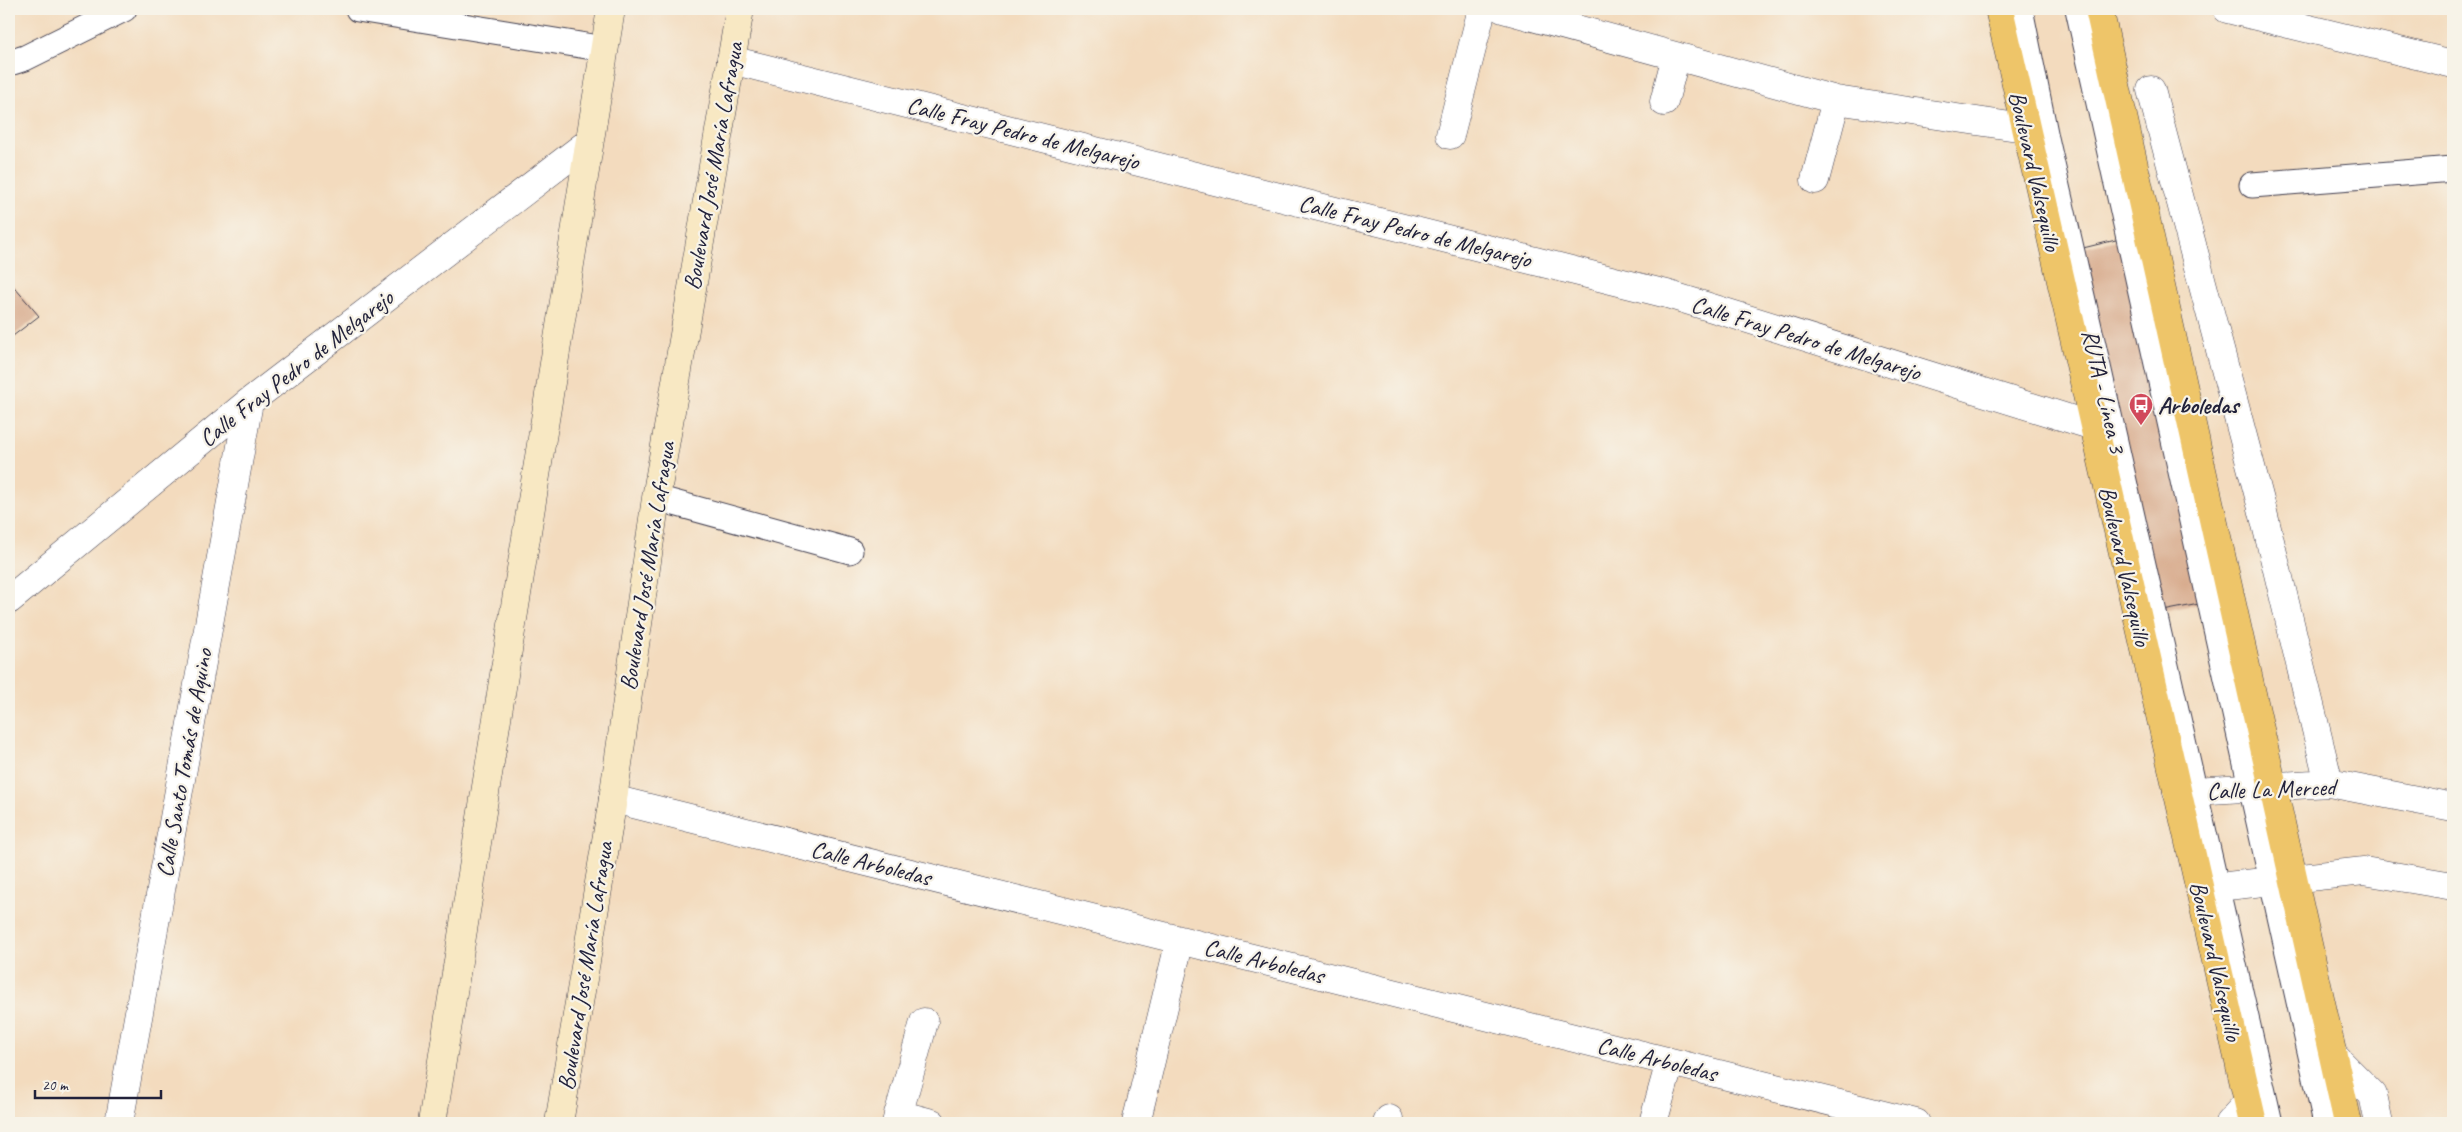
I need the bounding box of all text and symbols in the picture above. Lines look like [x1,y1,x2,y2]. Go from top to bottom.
street label: Boulevard José María Lafragua [676,38,750,292]
street label: Boulevard Valsequillo [2002,88,2068,255]
street label: Calle Fray Pedro de Melgarejo [904,90,1144,177]
street label: Calle Fray Pedro de Melgarejo [1296,188,1536,275]
street label: Calle Fray Pedro de Melgarejo [193,282,400,453]
street label: Calle Fray Pedro de Melgarejo [1688,289,1926,388]
street label: RUTA - Línea 3 [2075,326,2133,458]
place label: Arboledas [2158,390,2241,420]
bus stop icon: Arboledas [2128,392,2154,426]
street label: Boulevard José María Lafragua [613,438,682,692]
street label: Boulevard Valsequillo [2092,483,2158,650]
street label: Calle Santo Tomás de Aquino [149,645,219,880]
street label: Calle La Merced [2206,772,2339,806]
street label: Calle Arboledas [808,834,937,893]
street label: Boulevard José María Lafragua [551,838,620,1092]
street label: Boulevard Valsequillo [2183,878,2249,1045]
street label: Calle Arboledas [1201,932,1330,991]
street label: Calle Arboledas [1594,1030,1723,1089]
scale bar [35,1067,161,1099]
text: 20 m [42,1076,69,1095]

